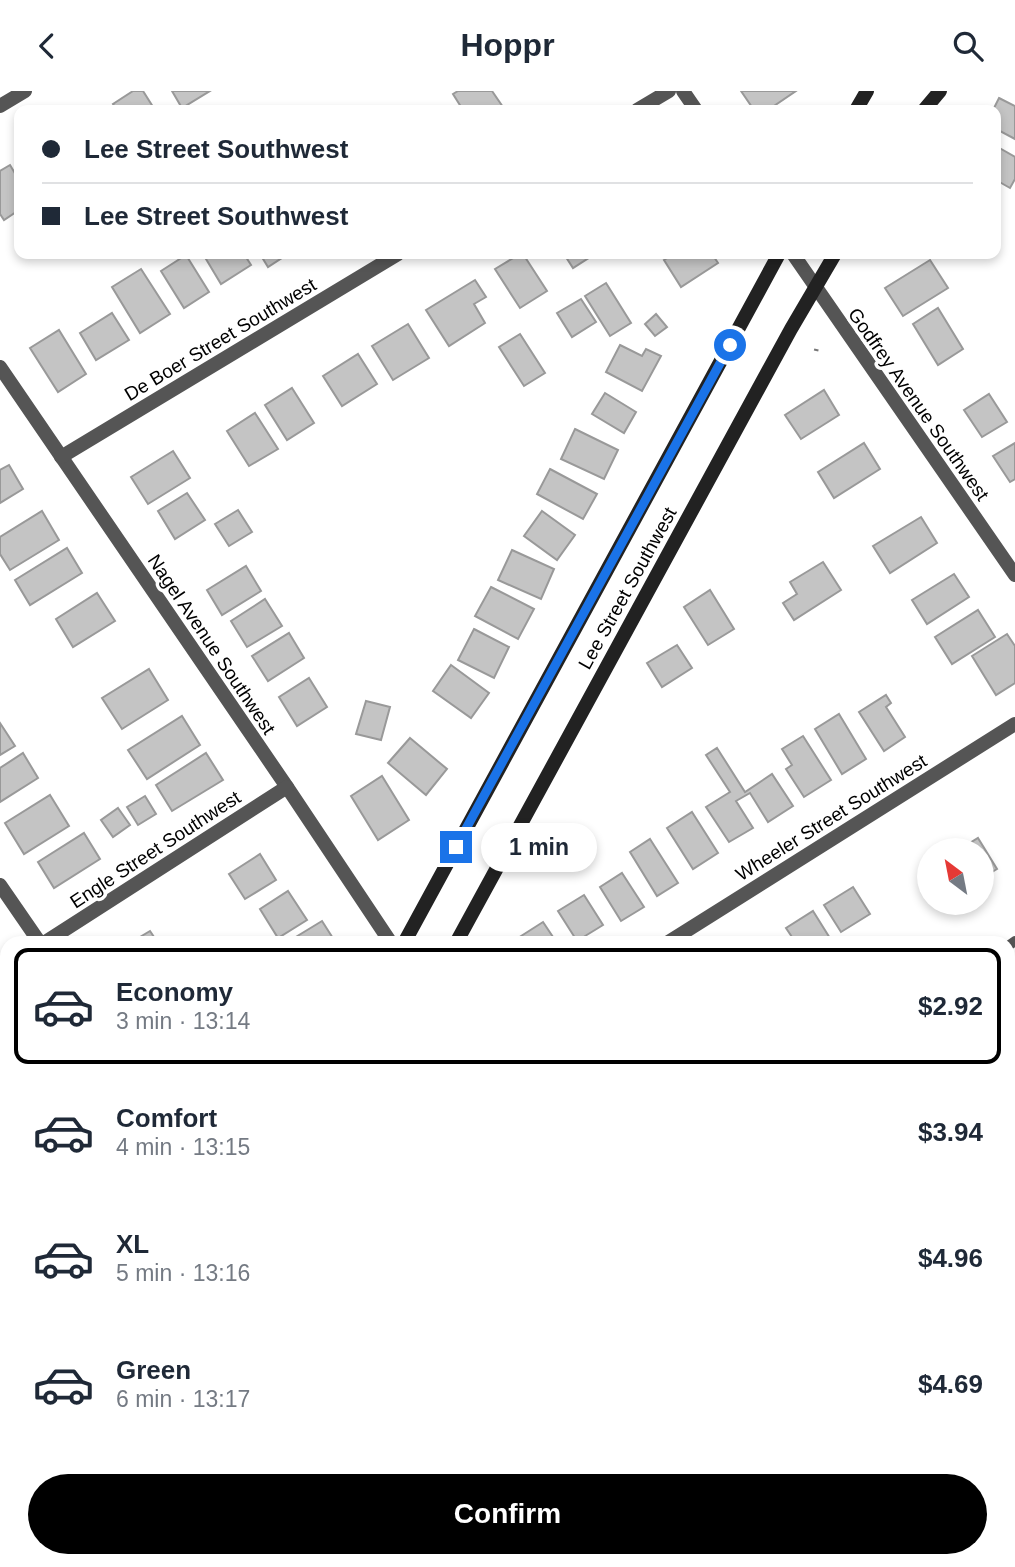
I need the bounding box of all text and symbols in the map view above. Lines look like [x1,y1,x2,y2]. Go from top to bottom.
icon: back [28,27,66,65]
text: Hoppr [460,27,555,63]
icon: search [949,27,987,65]
text: Lee Street Southwest [84,134,348,164]
text: Lee Street Southwest [84,201,348,231]
street label: De Boer Street Southwest [121,273,320,405]
street label: Godfrey Avenue Southwest [844,304,994,505]
route start [714,329,746,361]
street label: Lee Street Southwest [574,503,681,673]
street label: Nagel Avenue Southwest [144,551,280,739]
street label: Wheeler Street Southwest [732,750,931,885]
street label: Engle Street Southwest [66,786,245,912]
callout: 1 min [480,823,596,871]
route end [440,831,472,863]
text: 1 min [509,834,569,860]
north arrow [917,838,994,915]
map controls [917,838,994,915]
icon: car [32,975,95,1038]
text: Economy [116,977,233,1007]
text: $2.92 [918,991,983,1021]
text: 3 min · 13:14 [116,1008,250,1034]
icon: car [32,1101,95,1164]
text: Comfort [116,1103,217,1133]
text: $3.94 [918,1117,983,1147]
text: 4 min · 13:15 [116,1134,250,1160]
icon: car [32,1227,95,1290]
text: XL [116,1229,149,1259]
text: $4.96 [918,1243,983,1273]
text: 5 min · 13:16 [116,1260,250,1286]
icon: car [32,1353,95,1416]
text: Green [116,1355,191,1385]
text: $4.69 [918,1369,983,1399]
text: 6 min · 13:17 [116,1386,250,1412]
button: Confirm [28,1474,987,1554]

